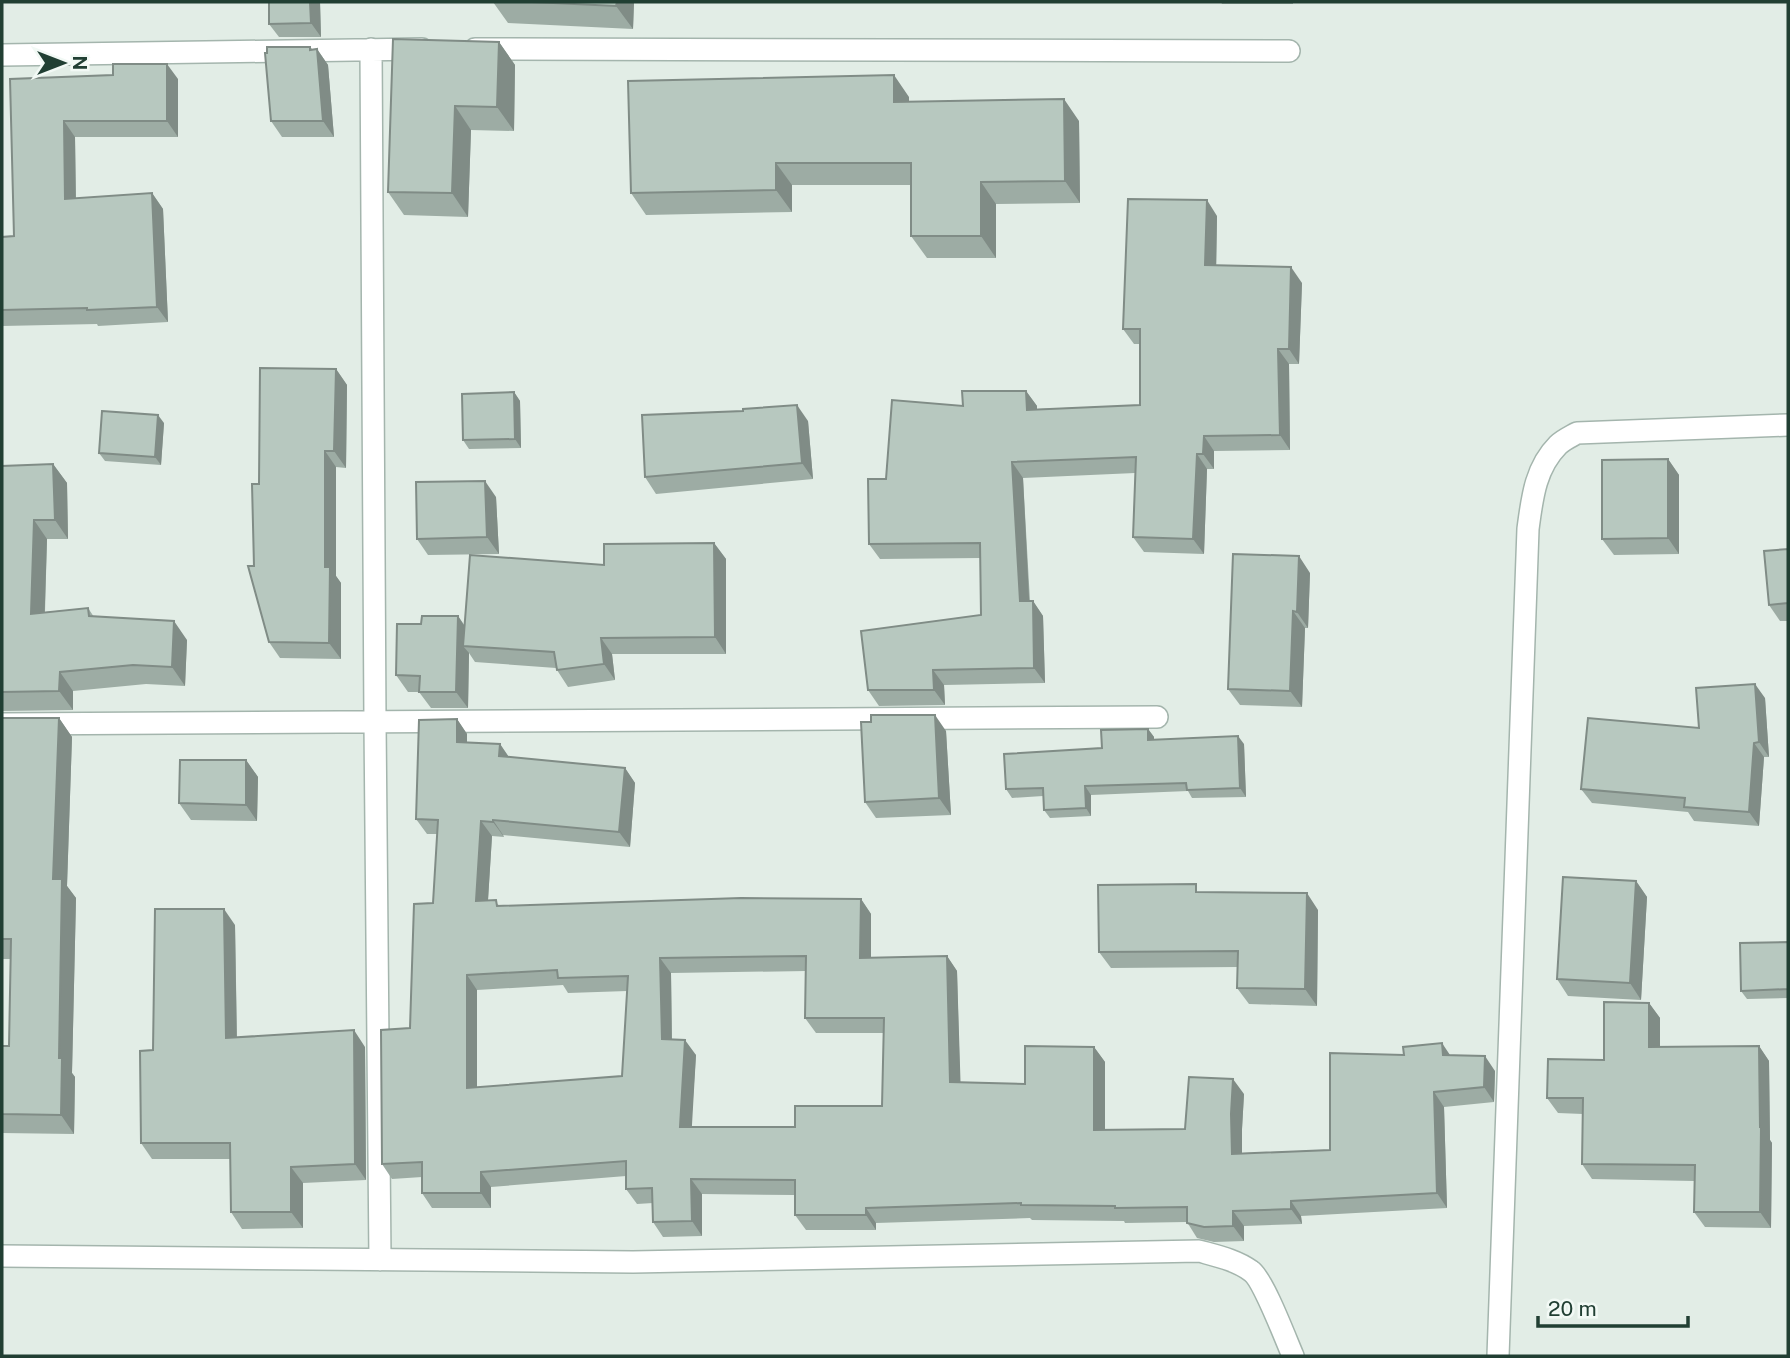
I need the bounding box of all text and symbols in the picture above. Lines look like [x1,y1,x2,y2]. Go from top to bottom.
north arrow [28,28,98,98]
text: N [69,56,91,70]
scale bar [1538,1284,1688,1328]
text: 20 m [1548,1296,1597,1321]

